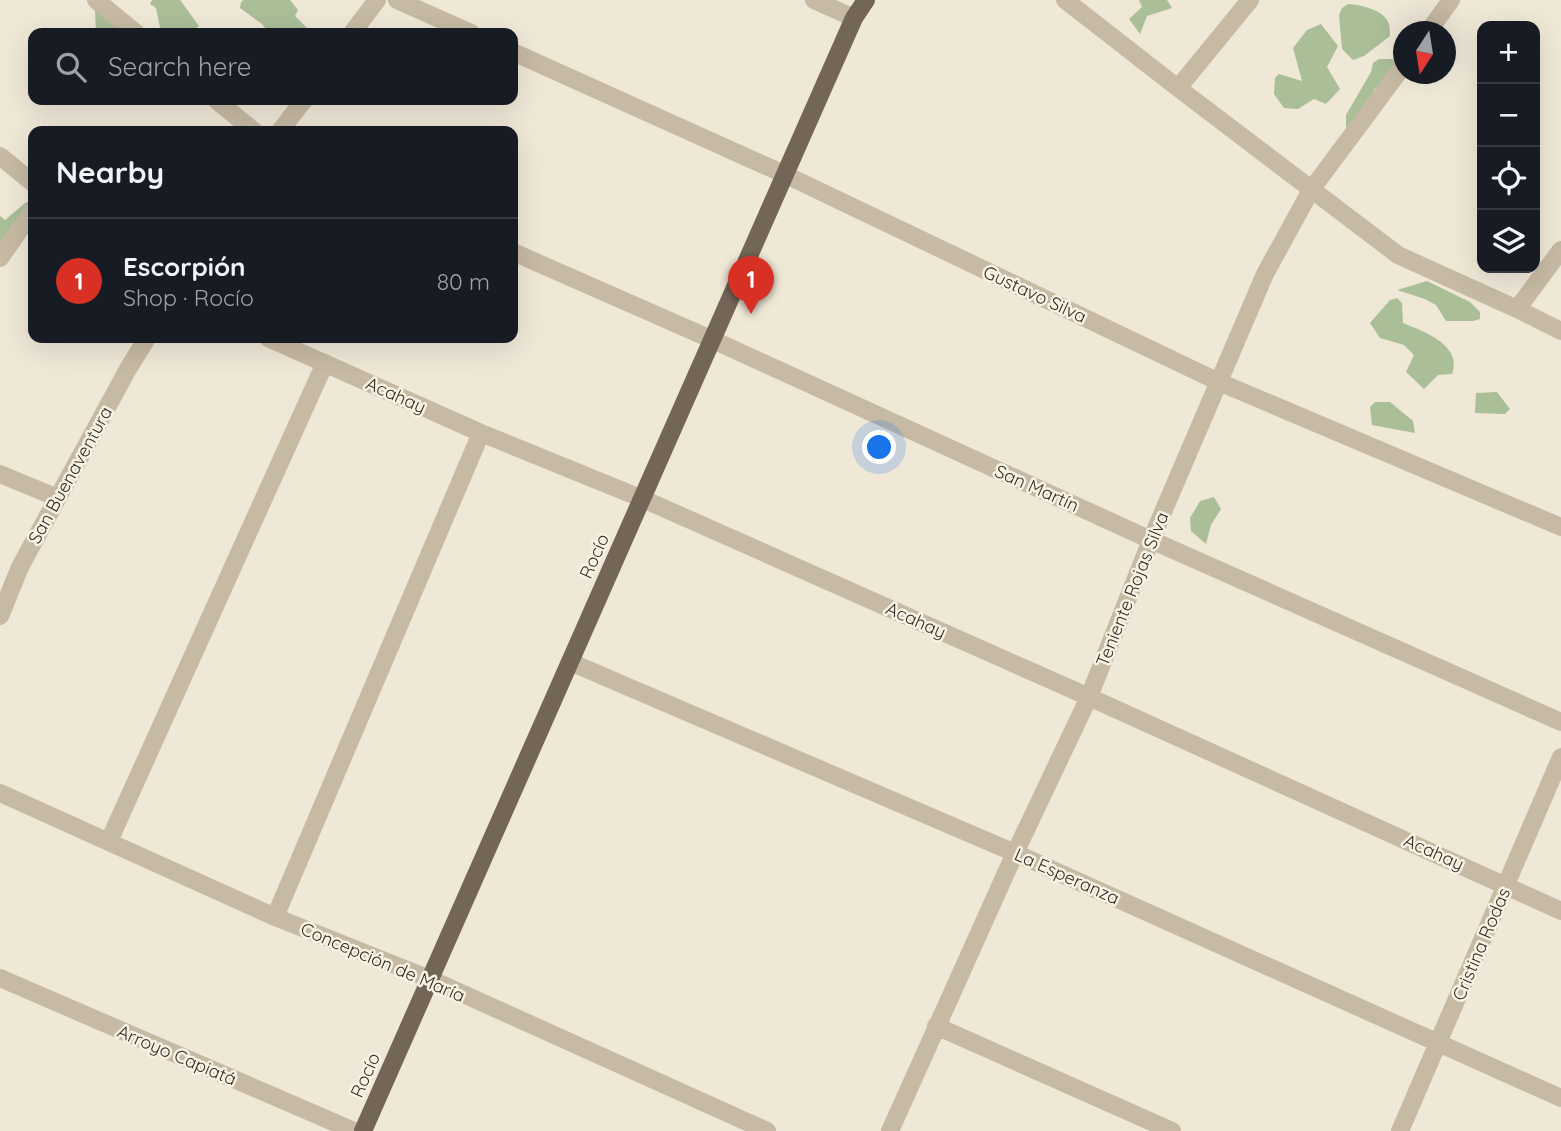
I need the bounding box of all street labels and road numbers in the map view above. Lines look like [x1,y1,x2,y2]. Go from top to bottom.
street label: Gustavo Silva [980,260,1090,328]
street label: Acahay [362,372,430,418]
street label: San Buenaventura [23,402,117,548]
street label: San Martín [991,459,1083,517]
street label: Teniente Rojas Silva [1090,508,1174,670]
street label: Rocío [574,530,614,582]
street label: Acahay [882,597,950,643]
street label: Acahay [1400,829,1468,875]
street label: La Esperanza [1011,843,1123,909]
street label: Cristina Rodas [1447,884,1515,1004]
street label: Concepción de María [297,917,469,1007]
street label: Arroyo Capiatá [114,1020,240,1090]
street label: Rocío [345,1049,385,1101]

